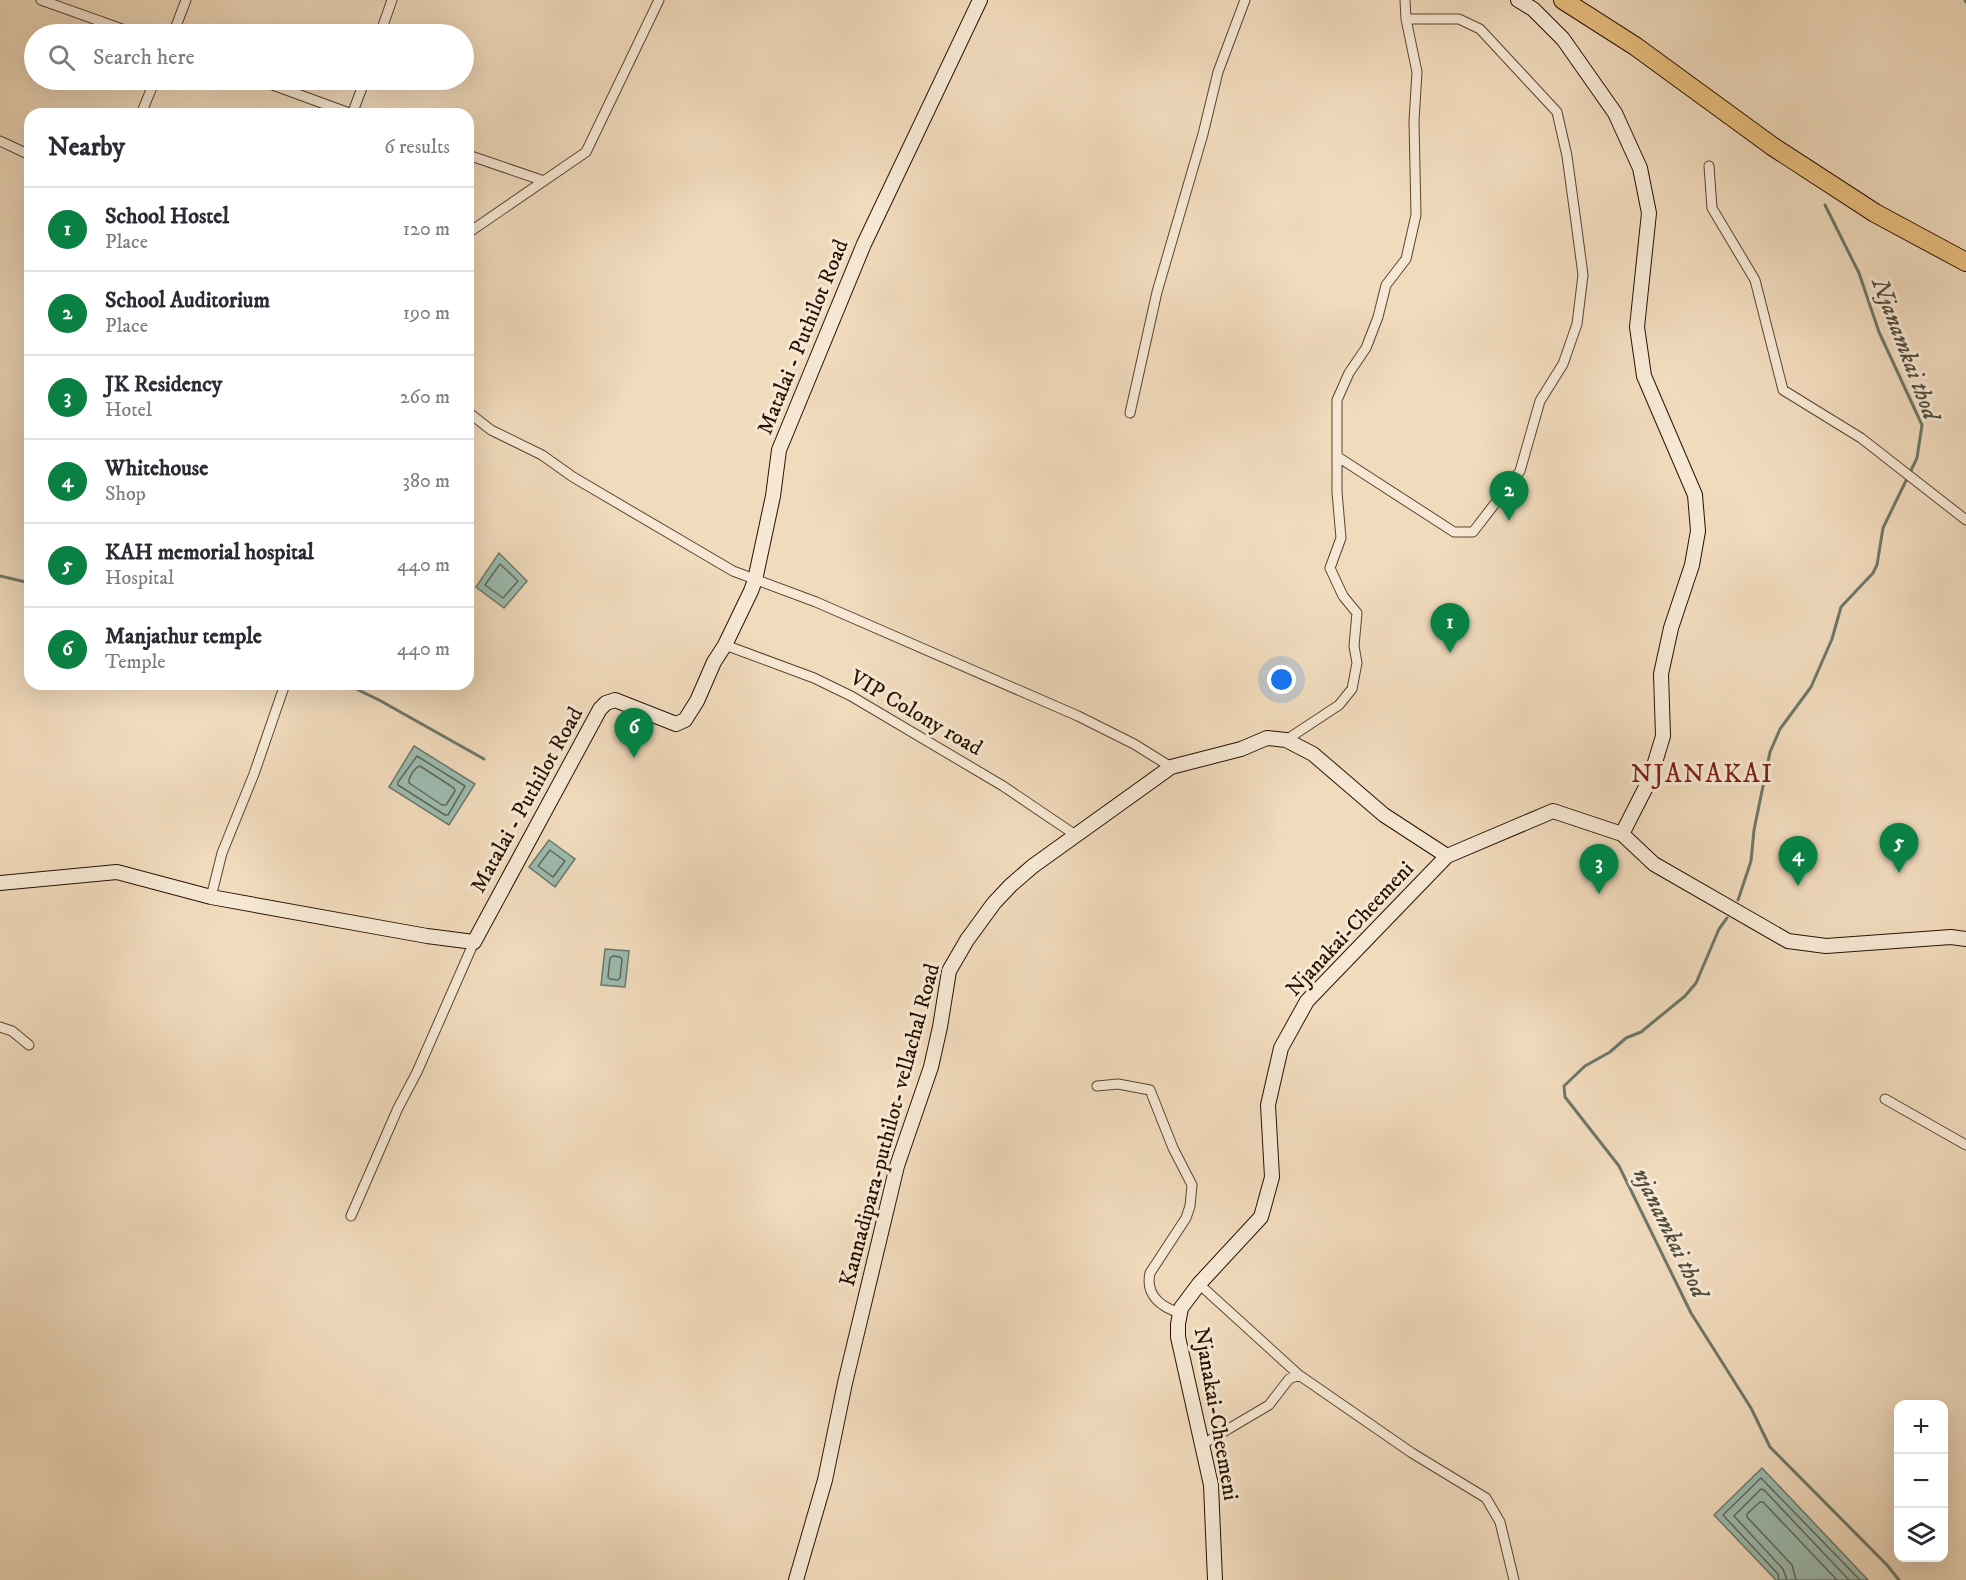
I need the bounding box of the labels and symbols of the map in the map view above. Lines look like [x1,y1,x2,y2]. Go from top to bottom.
street label: Matalai - Puthilot Road [752,235,854,439]
water label: Njanamkai thod [1864,272,1947,427]
pin: 2 [1490,472,1528,521]
pin: 1 [1430,604,1470,653]
street label: VIP Colony road [844,664,987,762]
your location [1267,665,1296,694]
street label: Matalai - Puthilot Road [465,702,589,898]
pin: 6 [614,708,654,758]
district label: NJANAKAI [1631,758,1773,791]
pin: 5 [1880,824,1918,873]
pin: 4 [1778,836,1818,886]
pin: 3 [1580,844,1618,894]
street label: Njanakai-Cheemeni [1280,856,1420,1002]
street label: Kannadipara-puthilot- vellachal Road [834,961,946,1289]
water label: njanamkai thod [1626,1163,1716,1306]
street label: Njanakai-Cheemeni [1187,1325,1245,1503]

